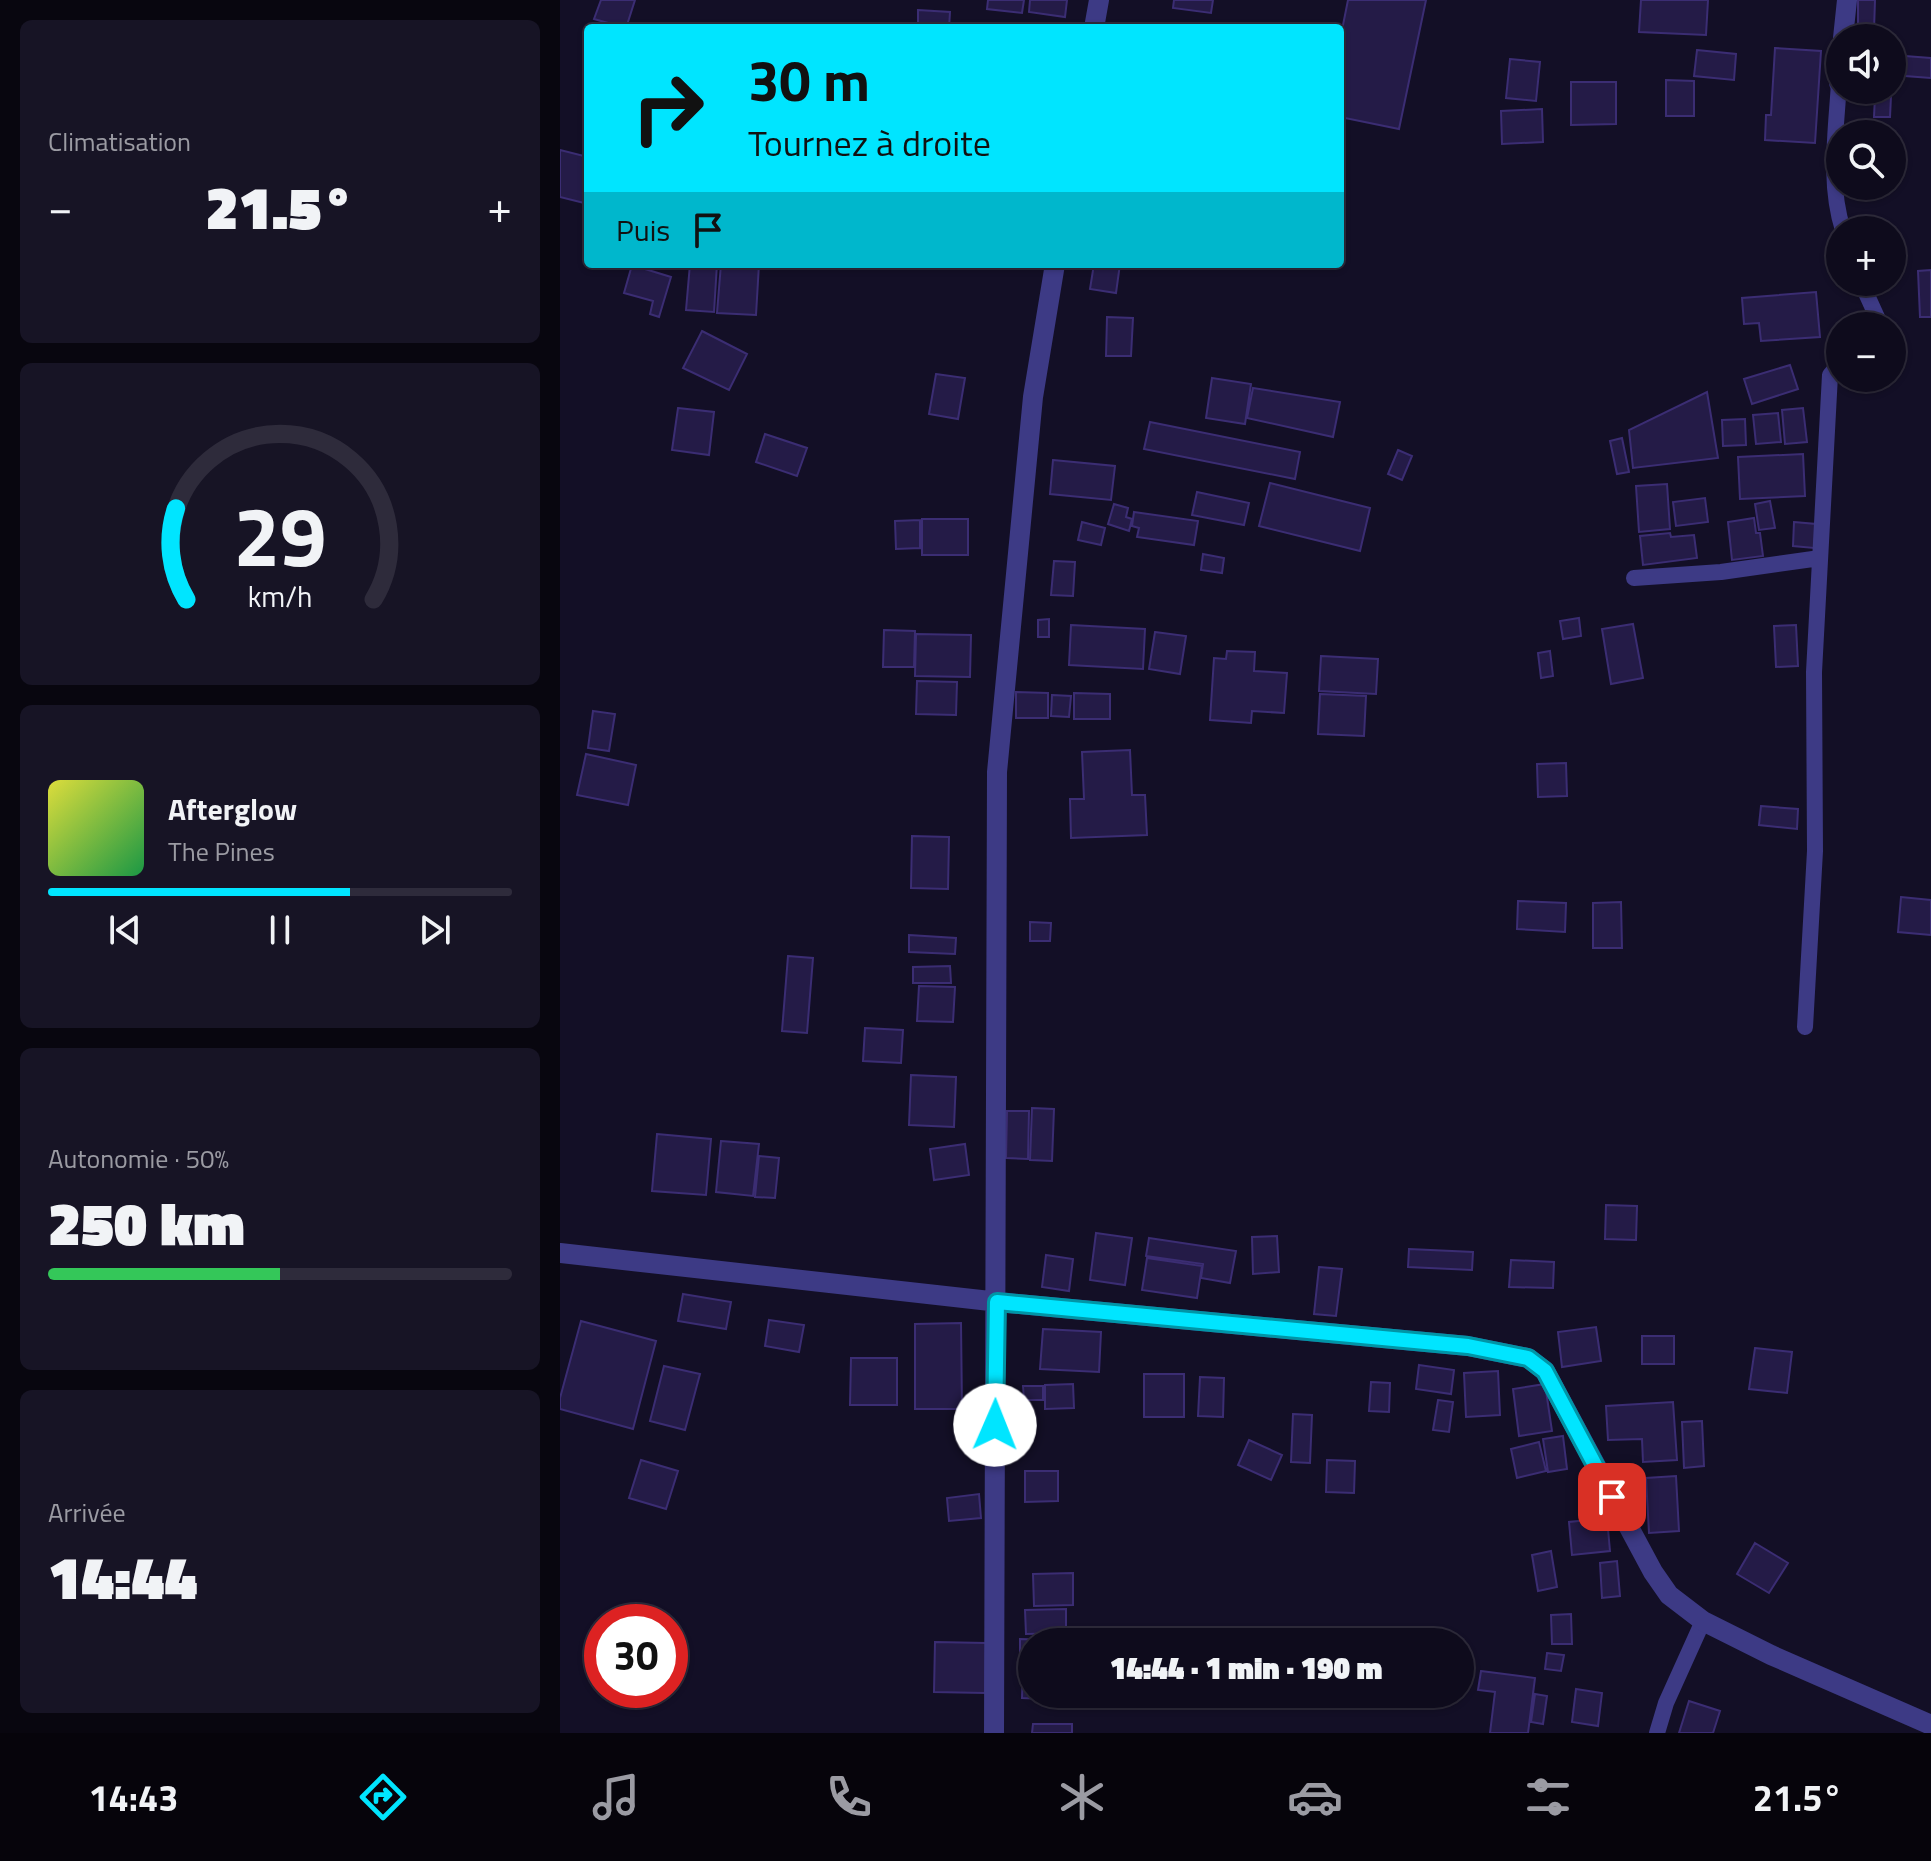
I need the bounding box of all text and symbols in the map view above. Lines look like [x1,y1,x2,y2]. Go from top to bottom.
map controls [1826,24,1906,392]
button: sound [1826,24,1906,104]
text: 30 m [748,38,870,123]
icon: right [616,56,720,160]
text: Tournez à droite [748,115,991,170]
button: search [1826,120,1906,200]
text: Climatisation [48,122,191,161]
text: 21.5° [206,161,354,252]
text: − [48,173,73,240]
text: + [487,173,512,240]
text: Puis [616,207,670,253]
icon: arrive [686,208,730,252]
button: + [1826,216,1906,296]
button: − [1826,312,1906,392]
text: 29 [233,471,327,597]
text: km/h [248,575,312,618]
text: Afterglow [168,786,297,832]
text: The Pines [168,832,275,871]
icon: previous [103,908,147,952]
icon: pause [258,908,302,952]
icon: next [413,908,457,952]
text: Autonomie · 50% [48,1139,229,1178]
text: 250 km [48,1177,245,1268]
position arrow [953,1383,1037,1467]
pin [1578,1463,1646,1531]
icon: arrive [1590,1475,1634,1519]
text: Arrivée [48,1493,126,1532]
text: 14:44 [48,1531,197,1622]
speed limit sign: 30 [584,1604,688,1708]
text: 14:44 · 1 min · 190 m [1110,1645,1382,1691]
icon: directions [355,1769,411,1825]
icon: music [588,1769,644,1825]
icon: phone [821,1769,877,1825]
icon: climate [1054,1769,1110,1825]
icon: car [1287,1769,1343,1825]
icon: filters [1520,1769,1576,1825]
text: 14:43 [88,1770,178,1825]
text: 21.5° [1753,1770,1843,1825]

